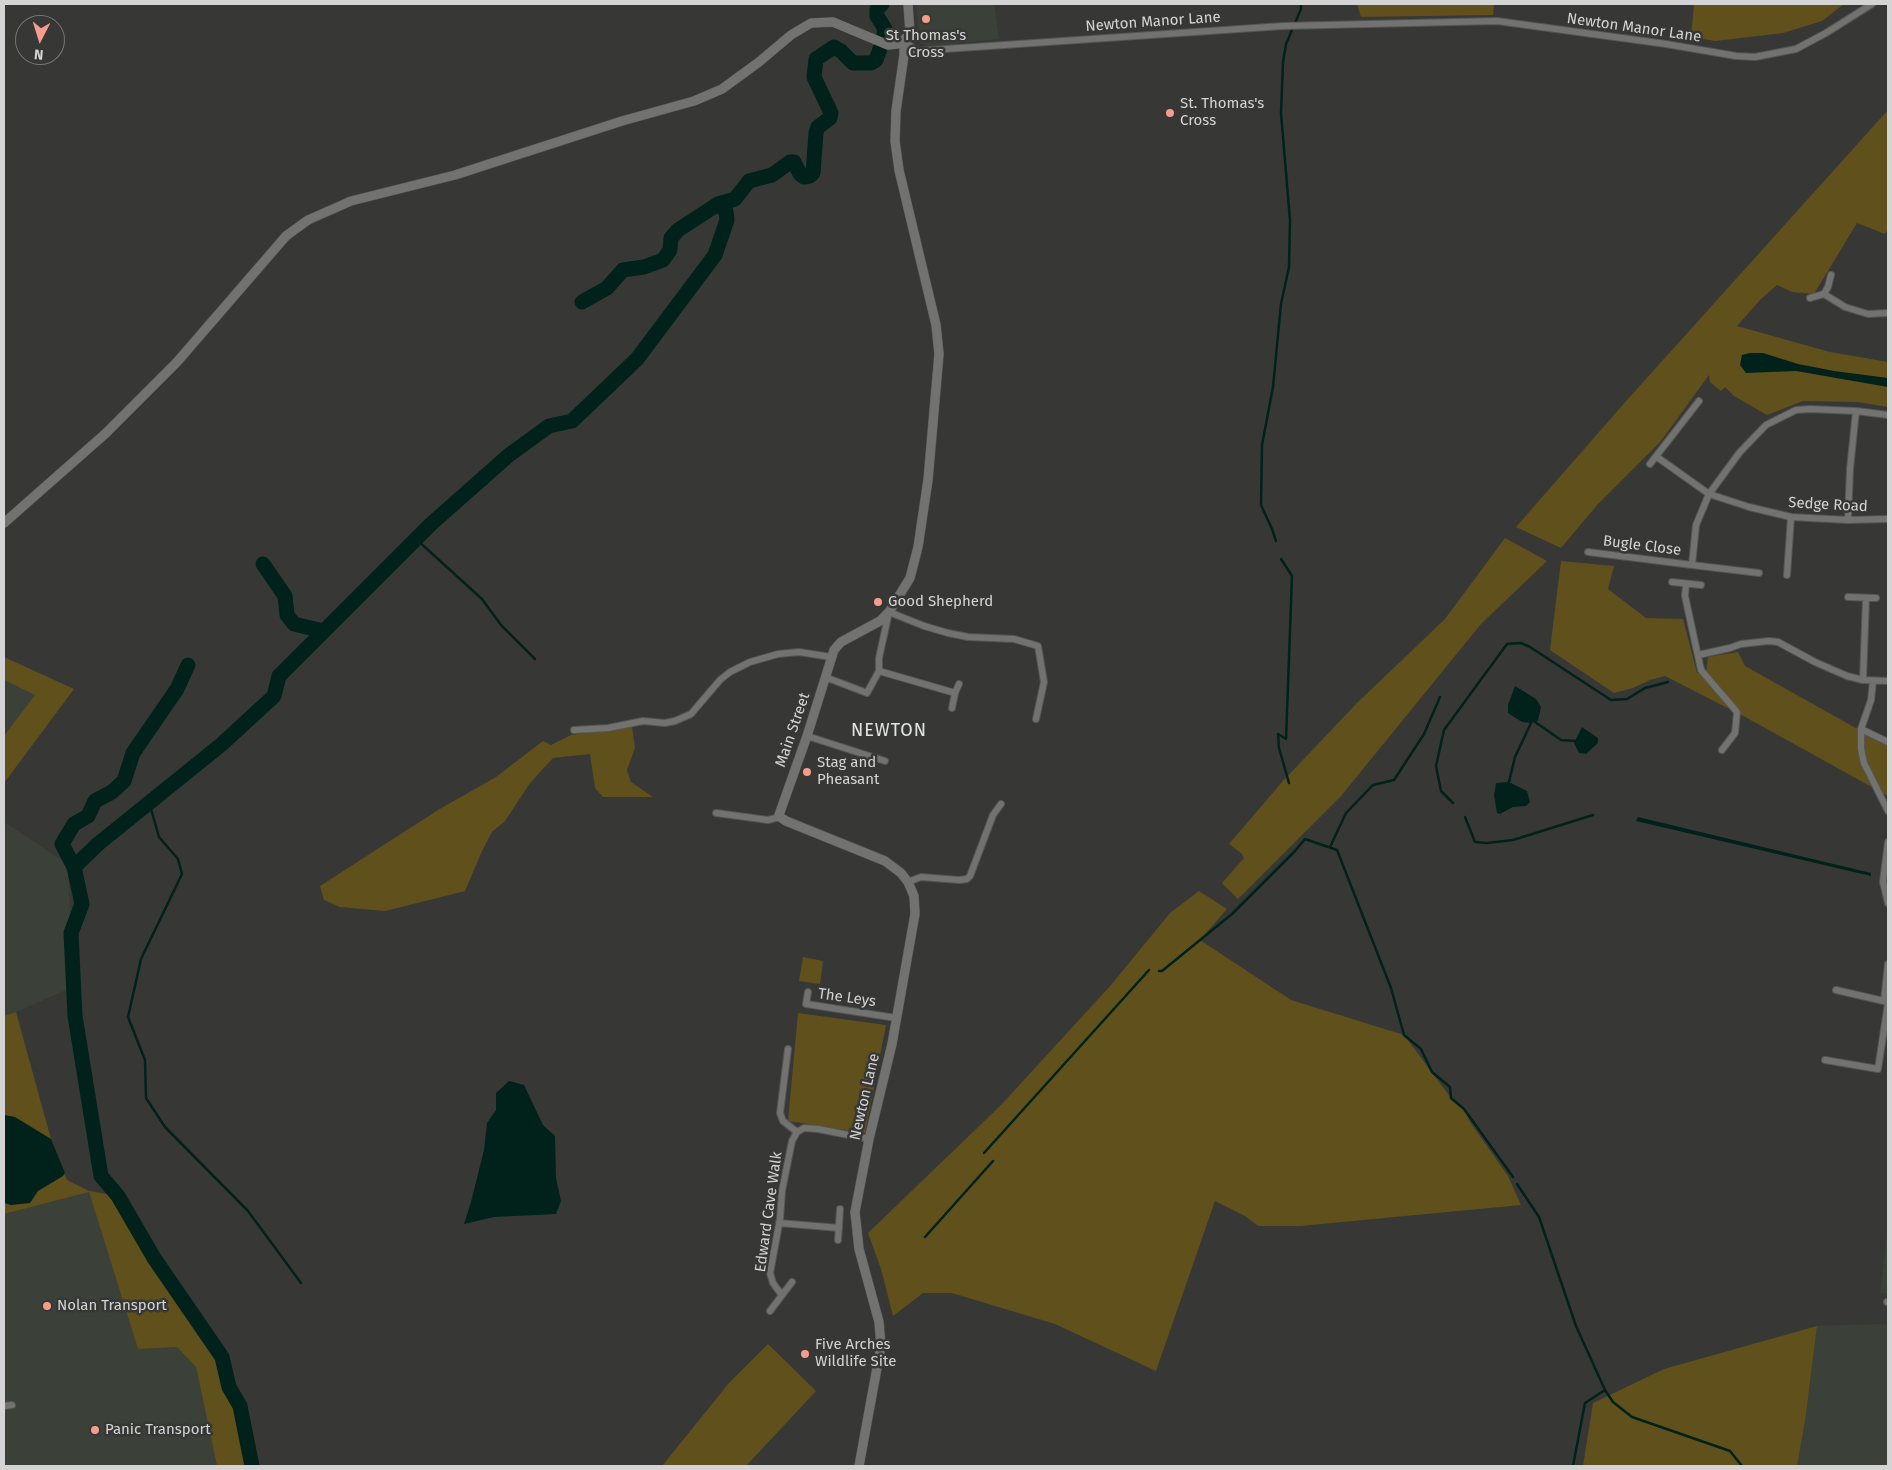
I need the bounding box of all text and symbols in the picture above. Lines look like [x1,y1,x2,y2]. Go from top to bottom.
street label: Newton Manor Lane [1085,8,1221,36]
street label: Newton Manor Lane [1566,10,1702,46]
marker: St Thomas's Cross [920,13,932,25]
north arrow [15,15,65,65]
place label: St Thomas's Cross [886,27,966,62]
text: N [33,46,44,63]
place label: St. Thomas's Cross [1180,95,1264,130]
marker: St. Thomas's Cross [1164,107,1176,119]
street label: Sedge Road [1788,494,1868,516]
street label: Bugle Close [1602,532,1682,560]
place label: Good Shepherd [888,593,993,611]
marker: Good Shepherd [872,596,884,608]
street label: Main Street [772,690,814,770]
district label: NEWTON [850,720,928,742]
place label: Stag and Pheasant [817,754,879,789]
marker: Stag and Pheasant [801,766,813,778]
street label: The Leys [817,985,877,1011]
street label: Newton Lane [846,1052,884,1142]
street label: Edward Cave Walk [752,1151,786,1273]
place label: Nolan Transport [57,1297,167,1315]
marker: Nolan Transport [41,1300,53,1312]
place label: Five Arches Wildlife Site [815,1336,896,1371]
marker: Five Arches Wildlife Site [799,1348,811,1360]
place label: Panic Transport [105,1421,211,1439]
marker: Panic Transport [89,1424,101,1436]

